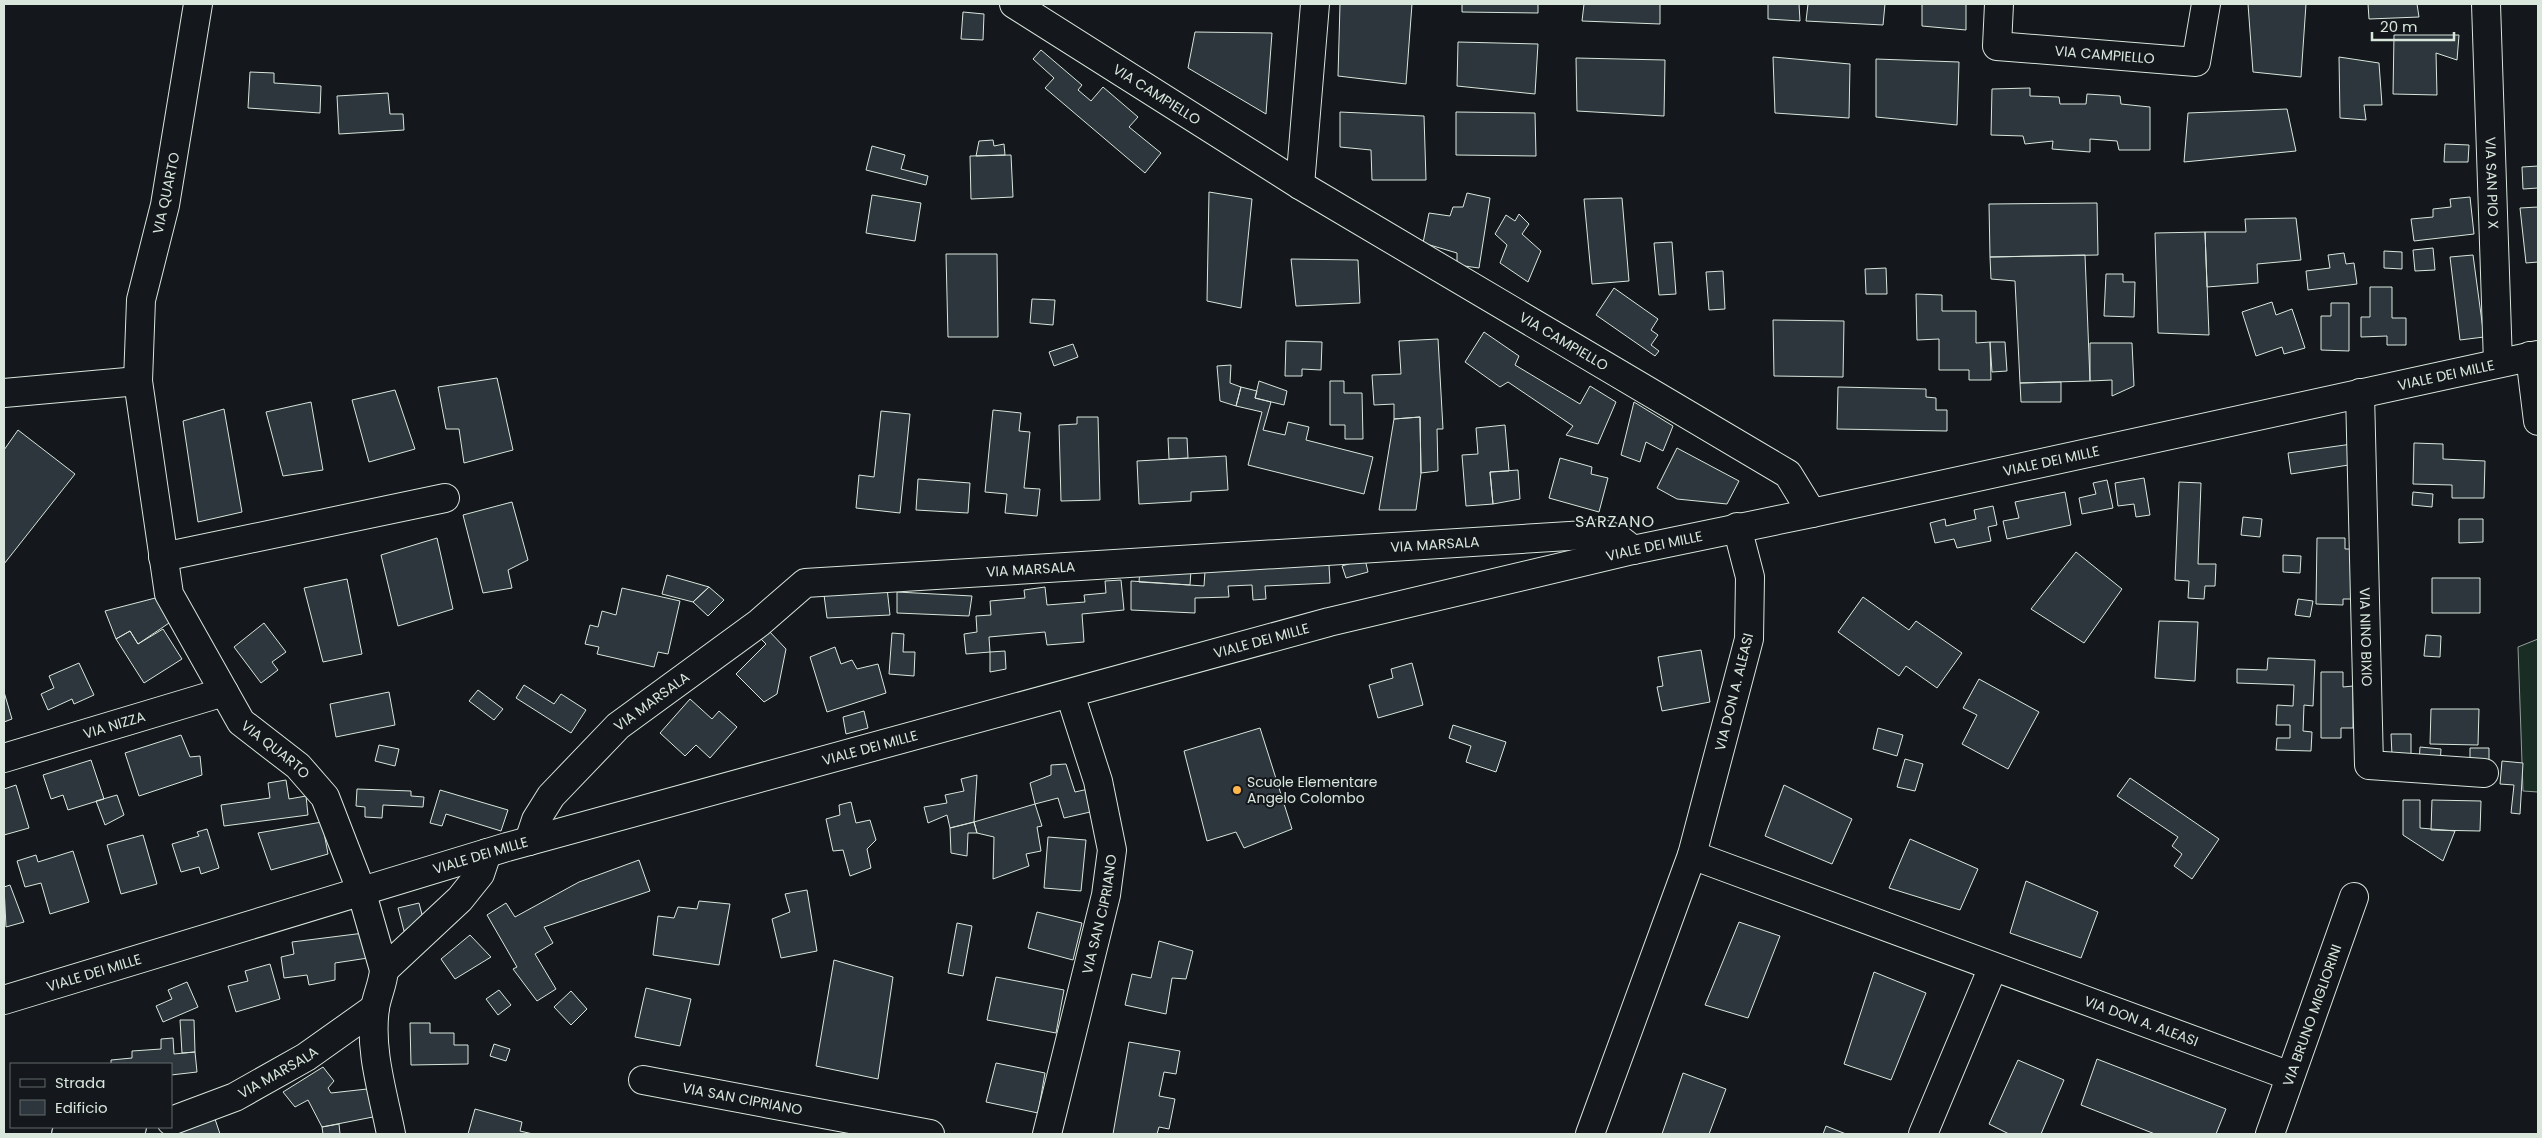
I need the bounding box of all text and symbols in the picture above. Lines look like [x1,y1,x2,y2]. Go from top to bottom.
scale bar [2372,10,2454,42]
text: 20 m [2380,16,2418,37]
street label: VIA CAMPIELLO [2054,41,2155,69]
street label: VIA CAMPIELLO [1109,59,1205,130]
street label: VIA SAN PIO X [2480,136,2504,230]
street label: VIA QUARTO [148,150,184,236]
street label: VIA CAMPIELLO [1516,307,1612,375]
street label: VIALE DEI MILLE [2396,355,2496,395]
street label: VIALE DEI MILLE [2001,441,2101,481]
district label: SARZANO [1575,510,1655,533]
street label: VIALE DEI MILLE [1604,526,1704,566]
street label: VIA MARSALA [1390,532,1480,557]
street label: VIA MARSALA [985,556,1076,582]
street label: VIA NINO BIXIO [2355,587,2377,687]
street label: VIALE DEI MILLE [1211,618,1312,663]
street label: VIA DON A. ALEASI [1710,631,1758,753]
street label: VIA MARSALA [610,667,694,736]
street label: VIA NIZZA [81,706,148,744]
street label: VIA QUARTO [237,716,315,783]
street label: VIALE DEI MILLE [820,725,920,770]
place label: Scuole Elementare Angelo Colombo [1247,772,1378,808]
marker: Scuole Elementare Angelo Colombo [1231,784,1243,796]
street label: VIALE DEI MILLE [430,832,530,879]
street label: VIA SAN CIPRIANO [1077,853,1121,976]
street label: VIA BRUNO MIGLIORINI [2278,941,2346,1089]
street label: VIALE DEI MILLE [44,949,144,997]
street label: VIA DON A. ALEASI [2081,991,2201,1051]
street label: VIA MARSALA [234,1041,322,1103]
legend [10,1063,172,1128]
text: Strada [55,1072,105,1093]
street label: VIA SAN CIPRIANO [680,1078,804,1120]
text: Edificio [55,1097,108,1118]

